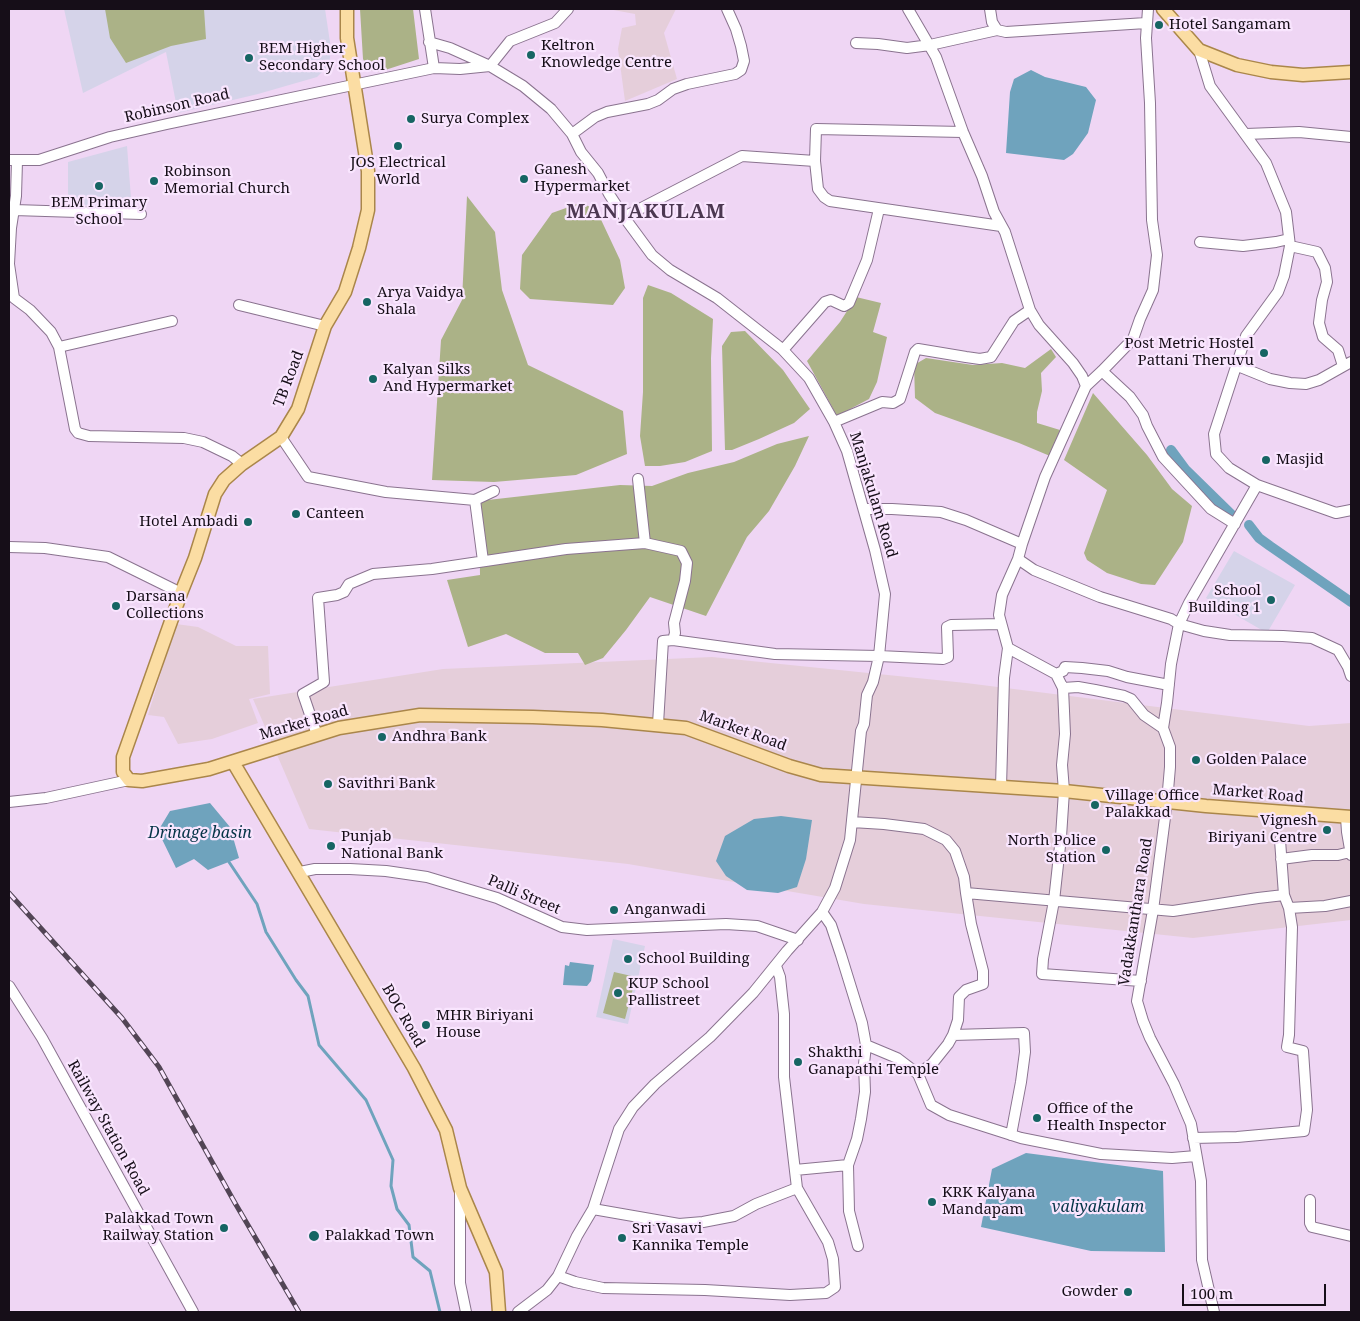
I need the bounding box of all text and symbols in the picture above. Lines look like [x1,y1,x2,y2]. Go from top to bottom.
place label: Hotel Sangamam [1169,16,1291,34]
marker: Hotel Sangamam [1153,19,1165,31]
place label: Keltron Knowledge Centre [541,37,672,72]
place label: BEM Higher Secondary School [259,40,385,75]
marker: Keltron Knowledge Centre [525,49,537,61]
marker: BEM Higher Secondary School [243,52,255,64]
street label: Robinson Road [123,85,231,127]
place label: Surya Complex [421,110,529,128]
marker: Surya Complex [405,113,417,125]
marker: JOS Electrical World [392,140,404,152]
place label: JOS Electrical World [350,154,446,189]
place label: Ganesh Hypermarket [534,161,630,196]
place label: Robinson Memorial Church [164,163,290,198]
marker: Ganesh Hypermarket [518,173,530,185]
marker: Robinson Memorial Church [148,175,160,187]
marker: BEM Primary School [93,180,105,192]
place label: BEM Primary School [51,194,147,229]
district label: MANJAKULAM [565,200,727,224]
place label: Arya Vaidya Shala [377,284,464,319]
marker: Arya Vaidya Shala [361,296,373,308]
place label: Post Metric Hostel Pattani Theruvu [1125,335,1254,370]
marker: Post Metric Hostel Pattani Theruvu [1258,347,1270,359]
street label: TB Road [270,348,308,410]
place label: Kalyan Silks And Hypermarket [383,361,512,396]
marker: Kalyan Silks And Hypermarket [367,373,379,385]
street label: Manjakulam Road [845,430,901,560]
place label: Masjid [1276,451,1324,469]
marker: Masjid [1260,454,1272,466]
place label: Canteen [306,505,364,523]
marker: Canteen [290,508,302,520]
place label: Hotel Ambadi [139,513,238,531]
marker: Hotel Ambadi [242,516,254,528]
place label: School Building 1 [1188,582,1261,617]
place label: Darsana Collections [126,588,204,623]
marker: School Building 1 [1265,594,1277,606]
marker: Darsana Collections [110,600,122,612]
street label: Market Road [258,702,350,744]
street label: Market Road [697,707,789,755]
place label: Andhra Bank [392,728,487,746]
marker: Andhra Bank [376,731,388,743]
place label: Golden Palace [1206,751,1307,769]
marker: Golden Palace [1190,754,1202,766]
place label: Savithri Bank [338,775,435,793]
marker: Savithri Bank [322,778,334,790]
street label: Market Road [1212,781,1304,807]
place label: Village Office Palakkad [1105,787,1199,822]
marker: Village Office Palakkad [1089,799,1101,811]
place label: Vignesh Biriyani Centre [1208,812,1317,847]
water label: Drinage basin [148,823,252,843]
marker: Vignesh Biriyani Centre [1321,824,1333,836]
place label: Punjab National Bank [341,828,443,863]
place label: North Police Station [1008,832,1096,867]
street label: Vadakkanthara Road [1115,837,1157,987]
marker: Punjab National Bank [325,840,337,852]
marker: North Police Station [1100,844,1112,856]
street label: Palli Street [485,872,563,918]
place label: Anganwadi [624,901,706,919]
marker: Anganwadi [608,904,620,916]
place label: School Building [638,950,749,968]
marker: School Building [622,953,634,965]
place label: KUP School Pallistreet [628,975,709,1010]
street label: BOC Road [378,981,428,1051]
marker: KUP School Pallistreet [612,987,624,999]
place label: MHR Biriyani House [436,1007,534,1042]
marker: MHR Biriyani House [420,1019,432,1031]
place label: Shakthi Ganapathi Temple [808,1044,939,1079]
marker: Shakthi Ganapathi Temple [792,1056,804,1068]
street label: Railway Station Road [63,1057,153,1199]
place label: Office of the Health Inspector [1047,1100,1166,1135]
marker: Office of the Health Inspector [1031,1112,1043,1124]
place label: KRK Kalyana Mandapam [942,1184,1035,1219]
marker: KRK Kalyana Mandapam [926,1196,938,1208]
water label: valiyakulam [1052,1197,1144,1217]
place label: Palakkad Town Railway Station [103,1210,214,1245]
place label: Sri Vasavi Kannika Temple [632,1220,749,1255]
marker: Palakkad Town Railway Station [218,1222,230,1234]
place label: Palakkad Town [325,1227,434,1245]
marker: Palakkad Town [307,1229,321,1243]
marker: Sri Vasavi Kannika Temple [616,1232,628,1244]
scale bar [1185,1274,1329,1306]
place label: Gowder [1061,1283,1118,1301]
text: 100 m [1190,1283,1233,1303]
marker: Gowder [1122,1286,1134,1298]

